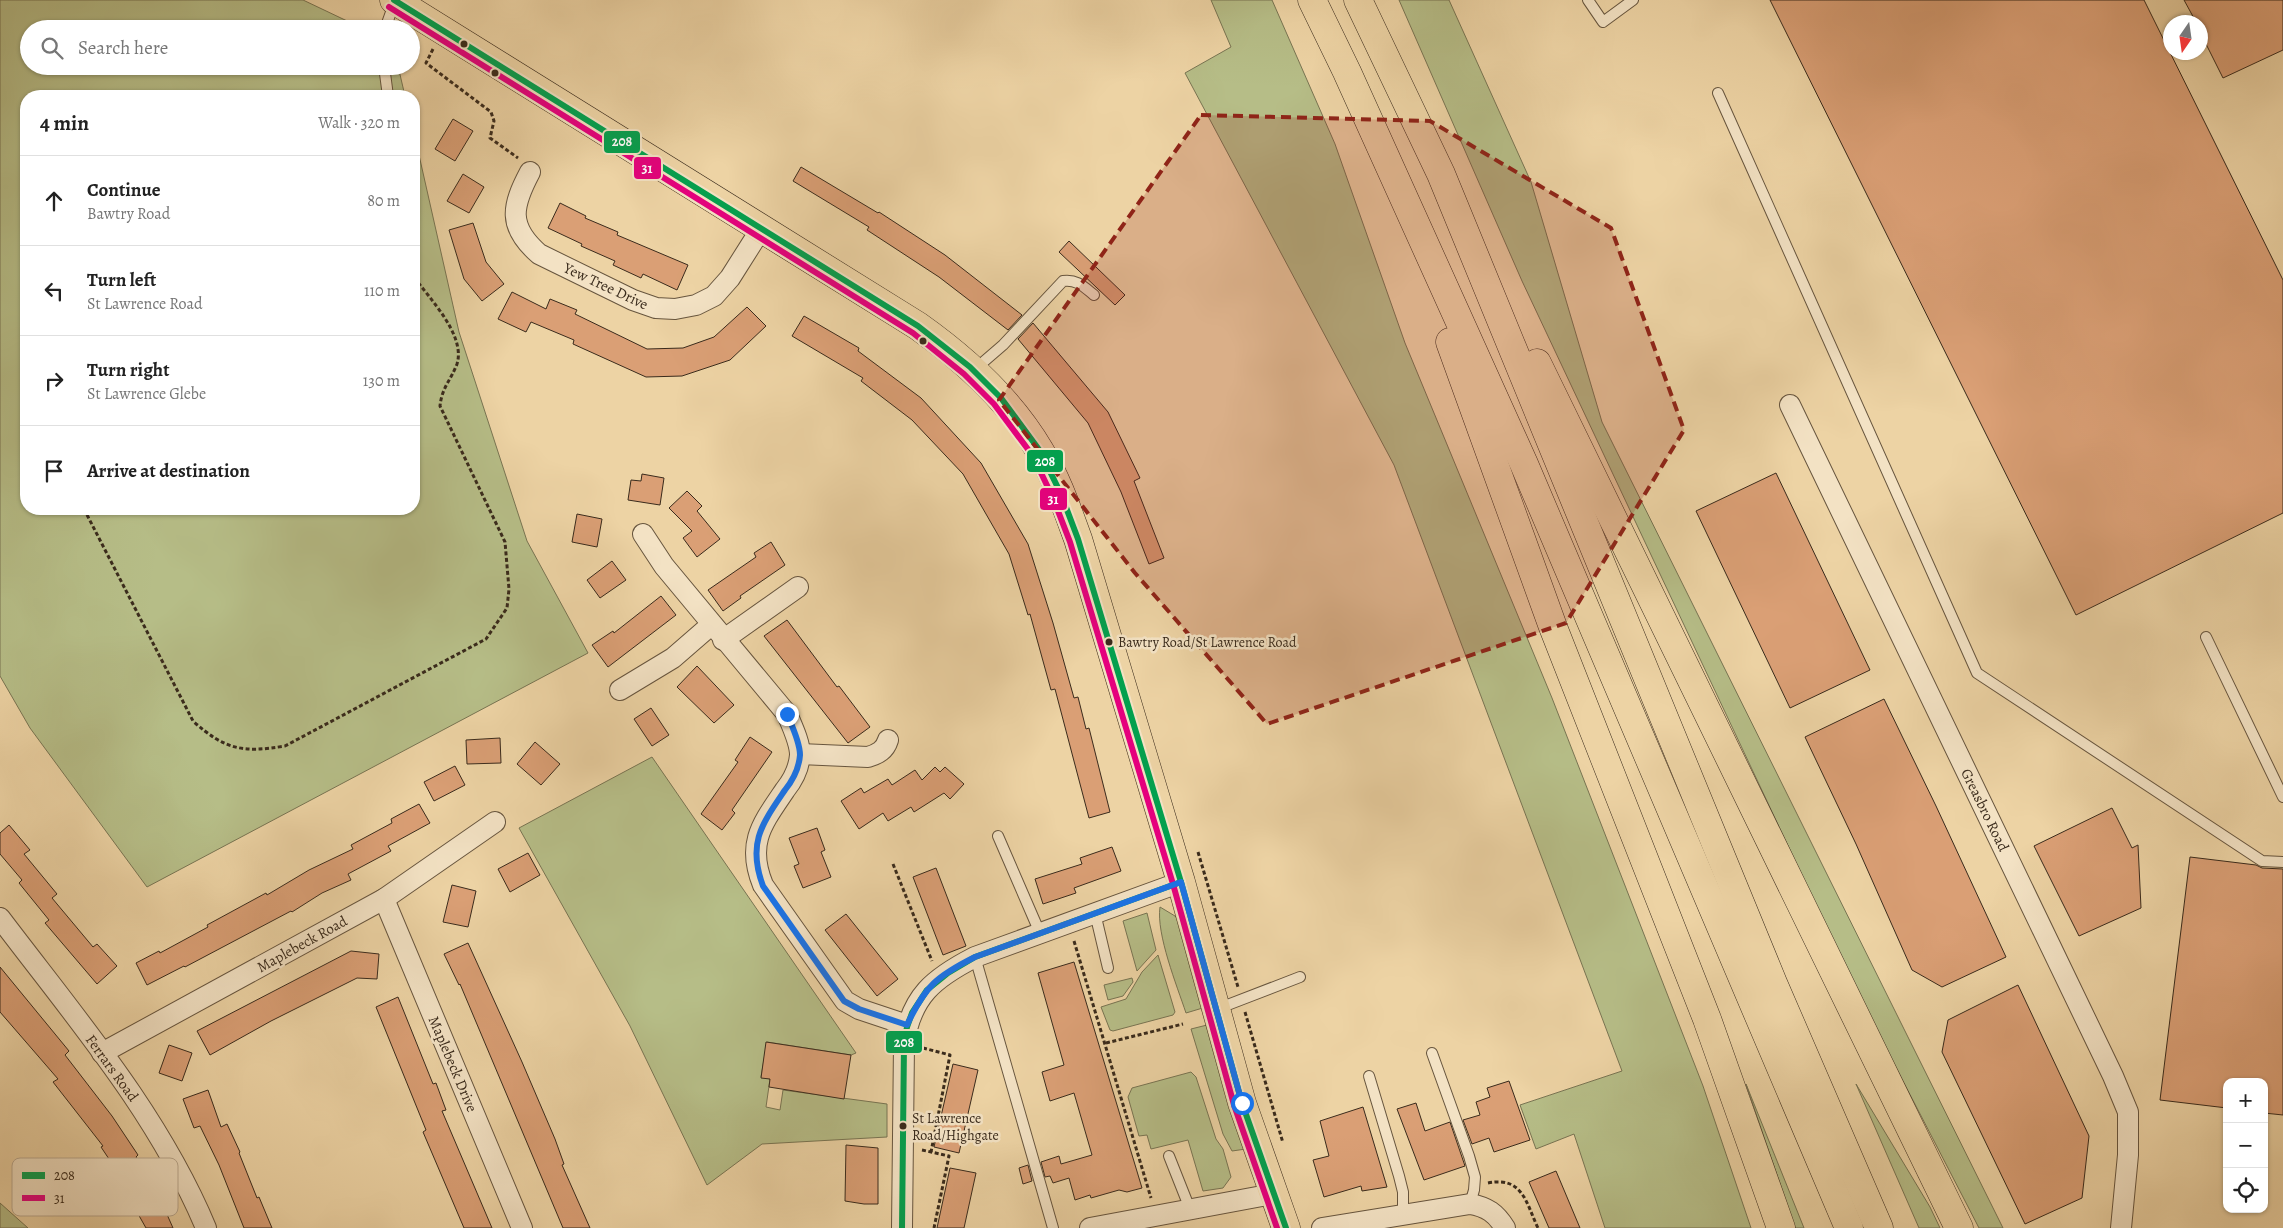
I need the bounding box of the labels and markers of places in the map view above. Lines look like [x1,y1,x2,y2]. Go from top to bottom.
unlabelled marker [459,39,469,49]
unlabelled marker [490,68,500,78]
unlabelled marker [918,336,928,346]
place label: Bawtry Road/St Lawrence Road [1118,633,1297,652]
marker: Bawtry Road/St Lawrence Road [1104,637,1114,647]
place label: St Lawrence Road/Highgate [912,1109,999,1145]
marker: St Lawrence Road/Highgate [898,1121,908,1131]

